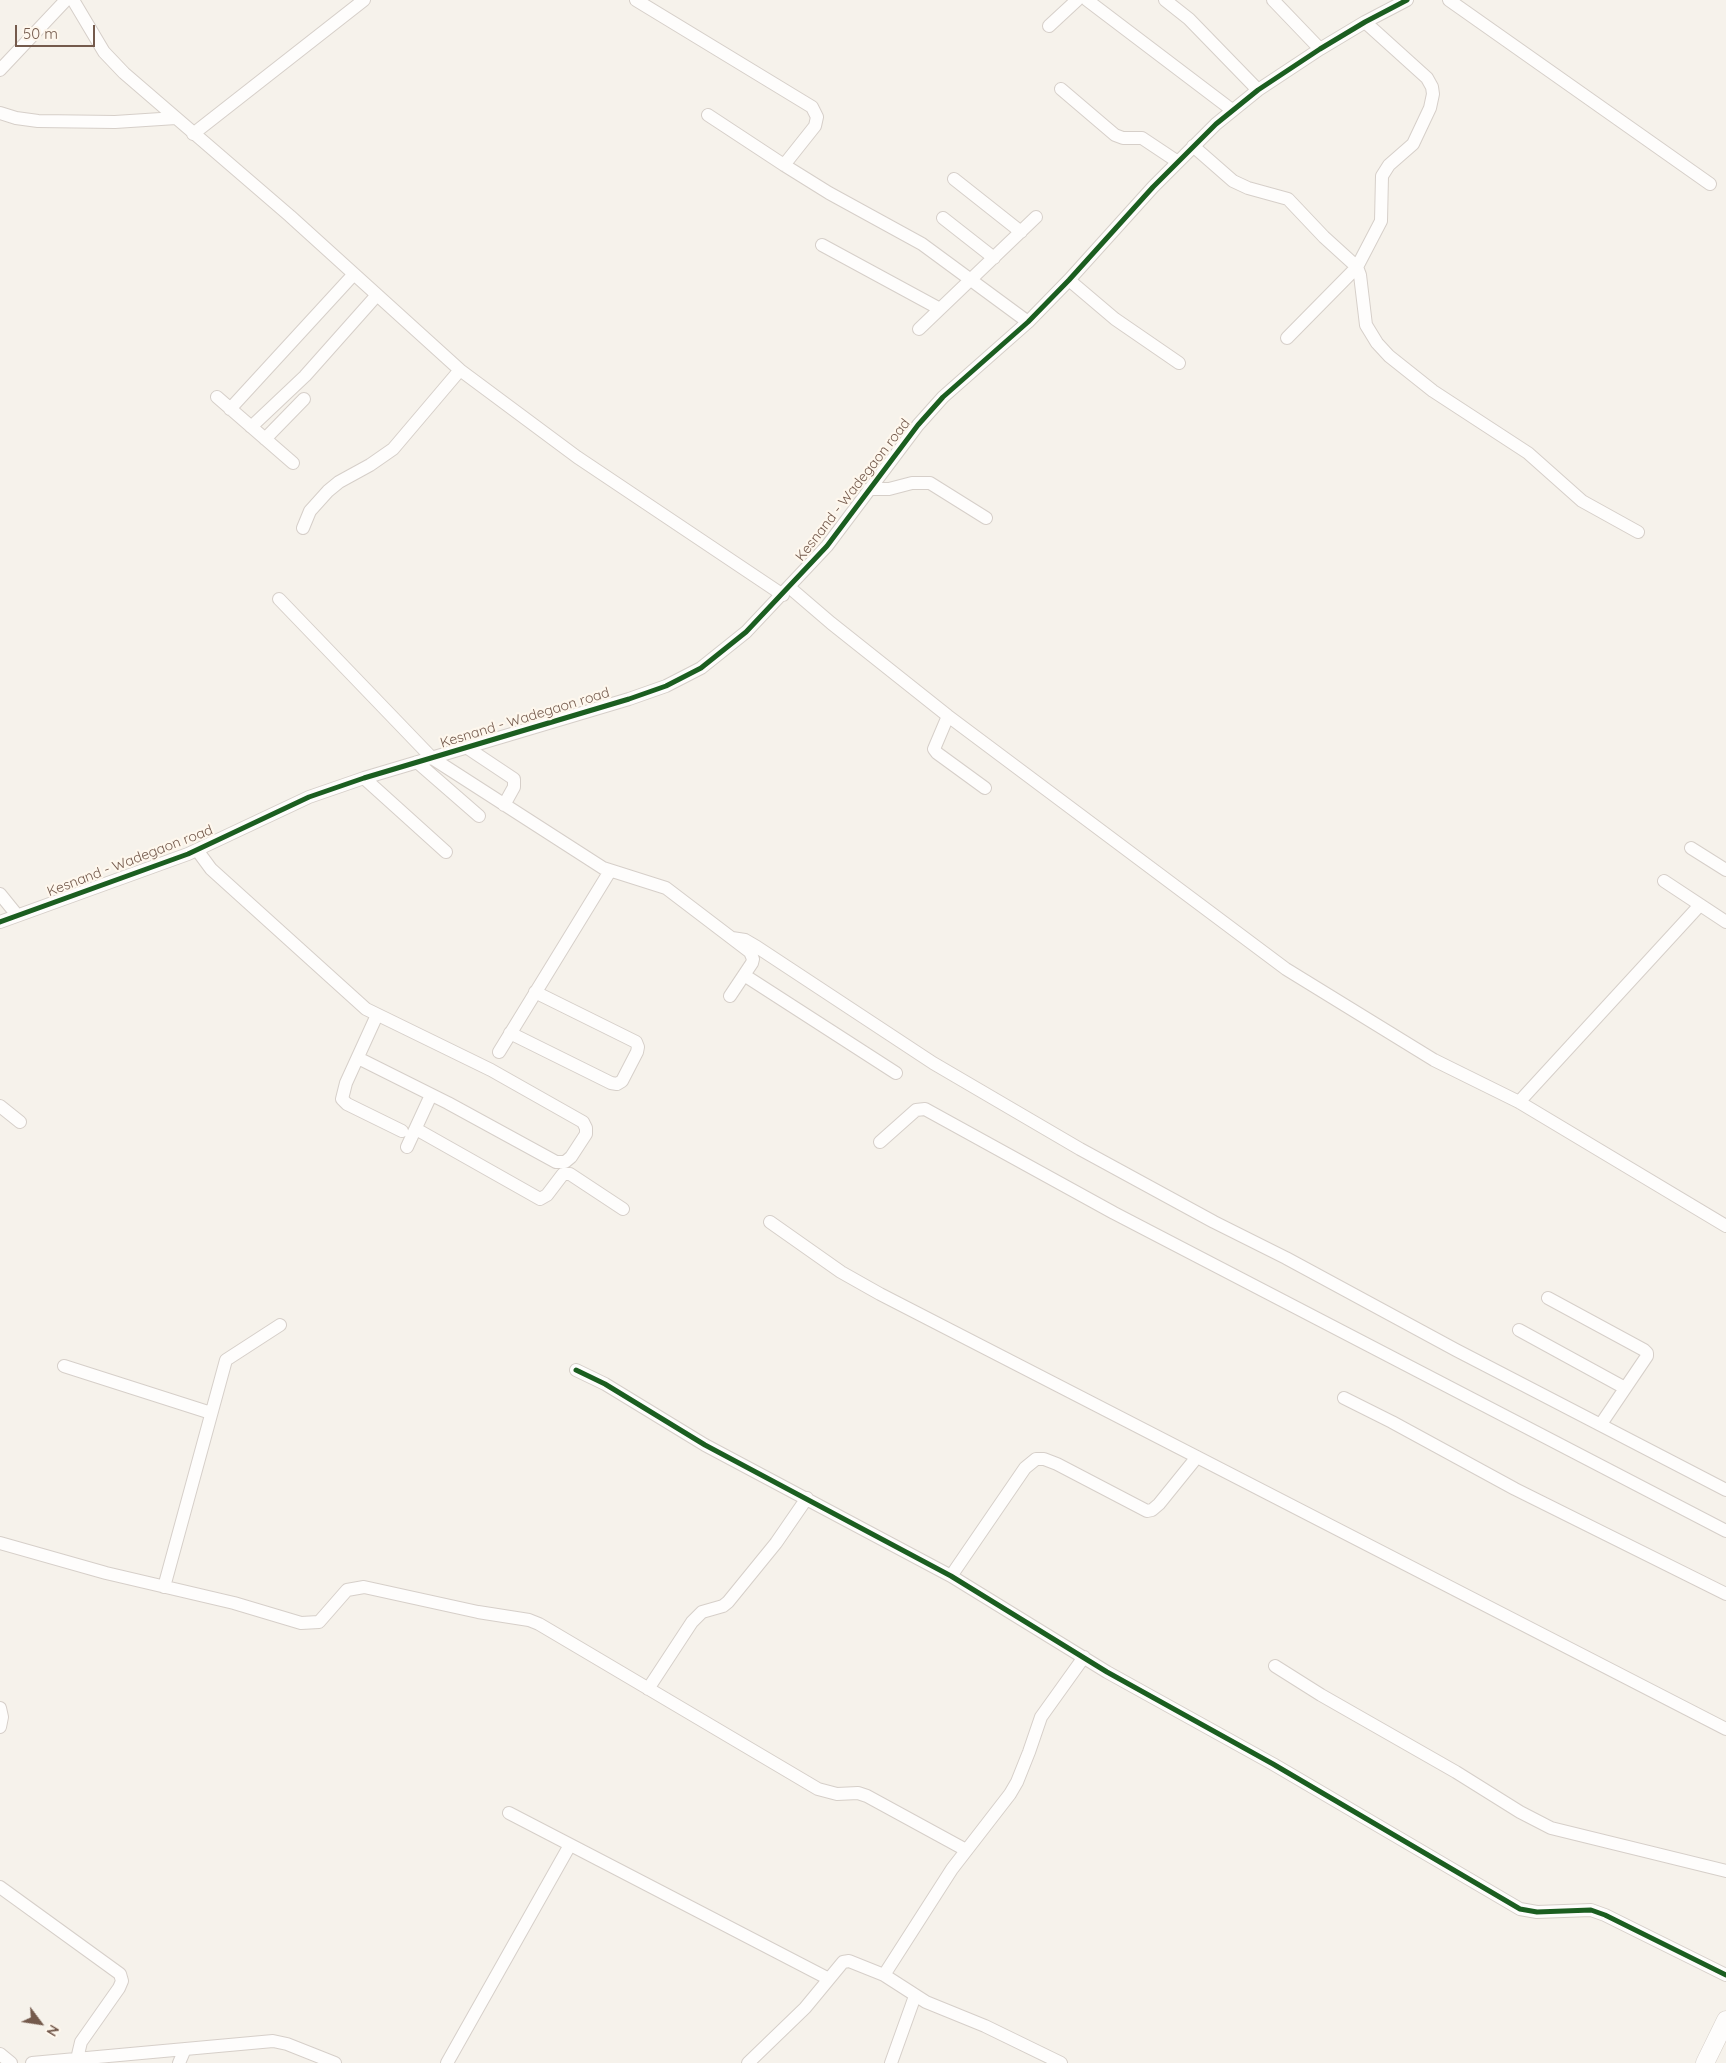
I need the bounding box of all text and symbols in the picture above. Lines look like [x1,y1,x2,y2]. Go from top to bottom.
scale bar [18,15,98,47]
text: 50 m [23,24,58,43]
street label: Kesnand - Wadegaon road [792,415,914,565]
street label: Kesnand - Wadegaon road [438,684,612,752]
street label: Kesnand - Wadegaon road [45,822,215,900]
north arrow [15,1998,65,2048]
text: N [42,2022,63,2040]

